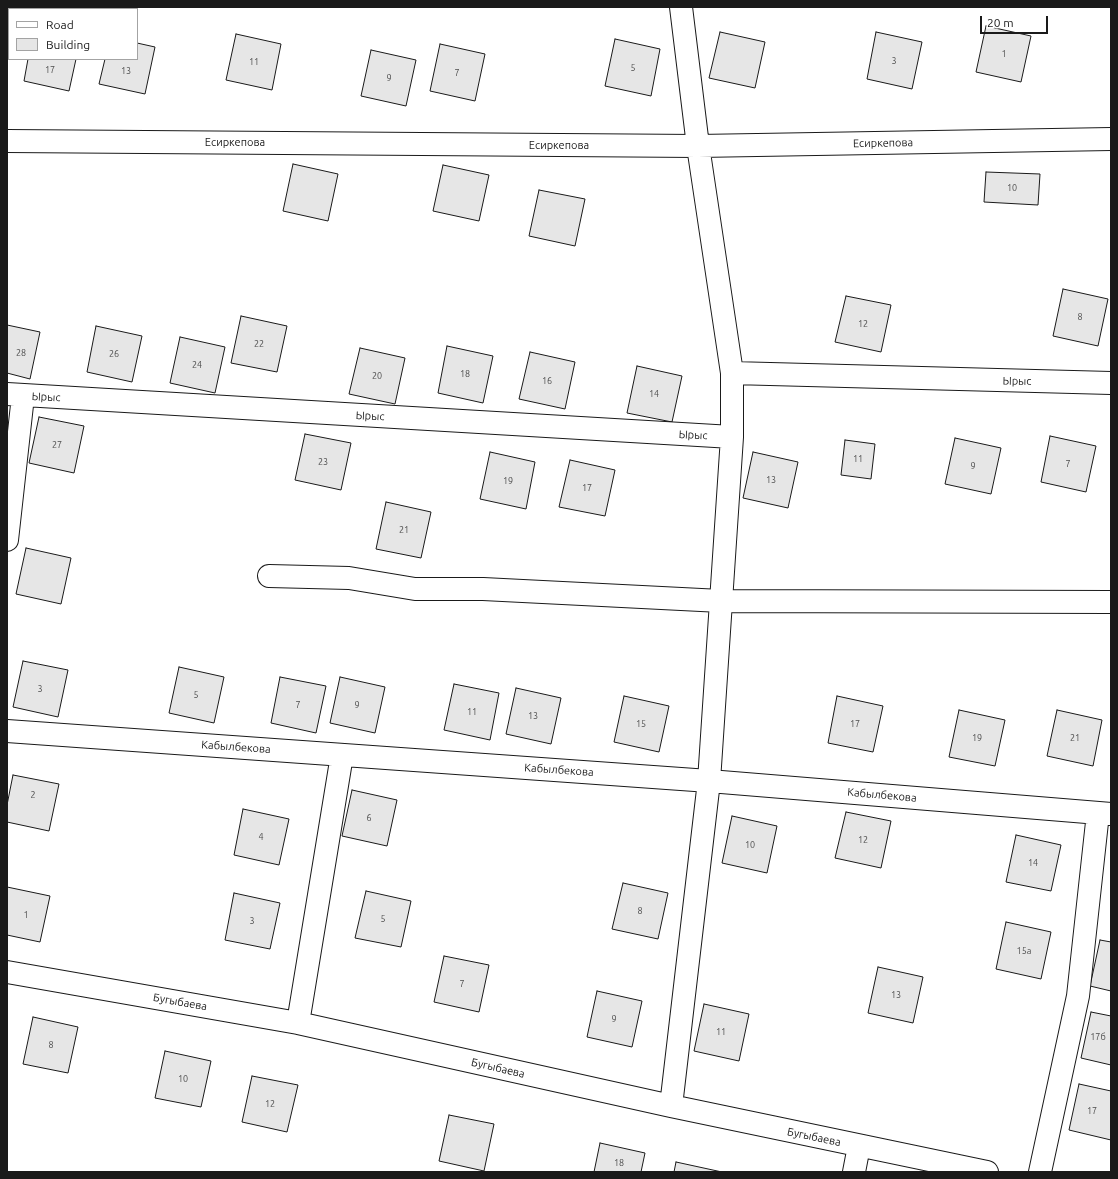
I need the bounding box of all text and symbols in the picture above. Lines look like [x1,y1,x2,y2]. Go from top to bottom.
legend [8,8,138,60]
scale bar [982,8,1050,34]
text: 20 m [987,16,1014,29]
text: Road [46,18,74,31]
text: Building [46,38,90,51]
house number: 1 [1001,49,1007,59]
house number: 3 [891,56,897,66]
house number: 11 [249,57,259,67]
house number: 5 [630,63,636,73]
house number: 17 [45,65,55,75]
house number: 13 [121,66,131,76]
house number: 7 [454,68,460,78]
house number: 9 [386,73,392,83]
street label: Есиркепова [205,135,265,149]
street label: Есиркепова [853,136,913,150]
street label: Есиркепова [529,138,589,152]
house number: 10 [1007,183,1017,193]
house number: 8 [1077,312,1083,322]
house number: 12 [858,319,868,329]
house number: 22 [254,339,264,349]
house number: 28 [16,348,26,358]
house number: 26 [109,349,119,359]
house number: 24 [192,360,202,370]
house number: 18 [460,369,470,379]
house number: 20 [372,371,382,381]
street label: Ырыс [1002,374,1032,388]
house number: 16 [542,376,552,386]
house number: 14 [649,389,659,399]
street label: Ырыс [31,390,61,404]
street label: Ырыс [355,409,385,423]
street label: Ырыс [678,428,708,442]
house number: 27 [52,440,62,450]
house number: 11 [853,454,863,464]
house number: 23 [318,457,328,467]
house number: 7 [1065,459,1071,469]
house number: 9 [970,461,976,471]
house number: 13 [766,475,776,485]
house number: 19 [503,476,513,486]
house number: 17 [582,483,592,493]
house number: 21 [399,525,409,535]
house number: 3 [37,684,43,694]
house number: 5 [193,690,199,700]
house number: 7 [295,700,301,710]
house number: 9 [354,700,360,710]
house number: 11 [467,707,477,717]
house number: 13 [528,711,538,721]
house number: 15 [636,719,646,729]
house number: 17 [850,719,860,729]
house number: 19 [972,733,982,743]
house number: 21 [1070,733,1080,743]
street label: Кабылбекова [201,738,271,756]
street label: Кабылбекова [524,761,594,779]
street label: Кабылбекова [847,785,917,805]
house number: 2 [30,790,36,800]
house number: 6 [366,813,372,823]
house number: 4 [258,832,264,842]
house number: 12 [858,835,868,845]
house number: 10 [745,840,755,850]
house number: 14 [1028,858,1038,868]
house number: 8 [637,906,643,916]
house number: 1 [23,910,29,920]
house number: 5 [380,914,386,924]
house number: 3 [249,916,255,926]
house number: 15а [1017,946,1031,956]
house number: 7 [459,979,465,989]
house number: 13 [891,990,901,1000]
street label: Бугыбаева [152,991,208,1013]
house number: 9 [611,1014,617,1024]
house number: 11 [716,1027,726,1037]
house number: 17б [1090,1032,1106,1042]
house number: 8 [48,1040,54,1050]
street label: Бугыбаева [470,1055,526,1081]
house number: 10 [178,1074,188,1084]
house number: 12 [265,1099,275,1109]
house number: 17 [1087,1106,1097,1116]
street label: Бугыбаева [786,1125,842,1149]
house number: 18 [614,1158,624,1168]

